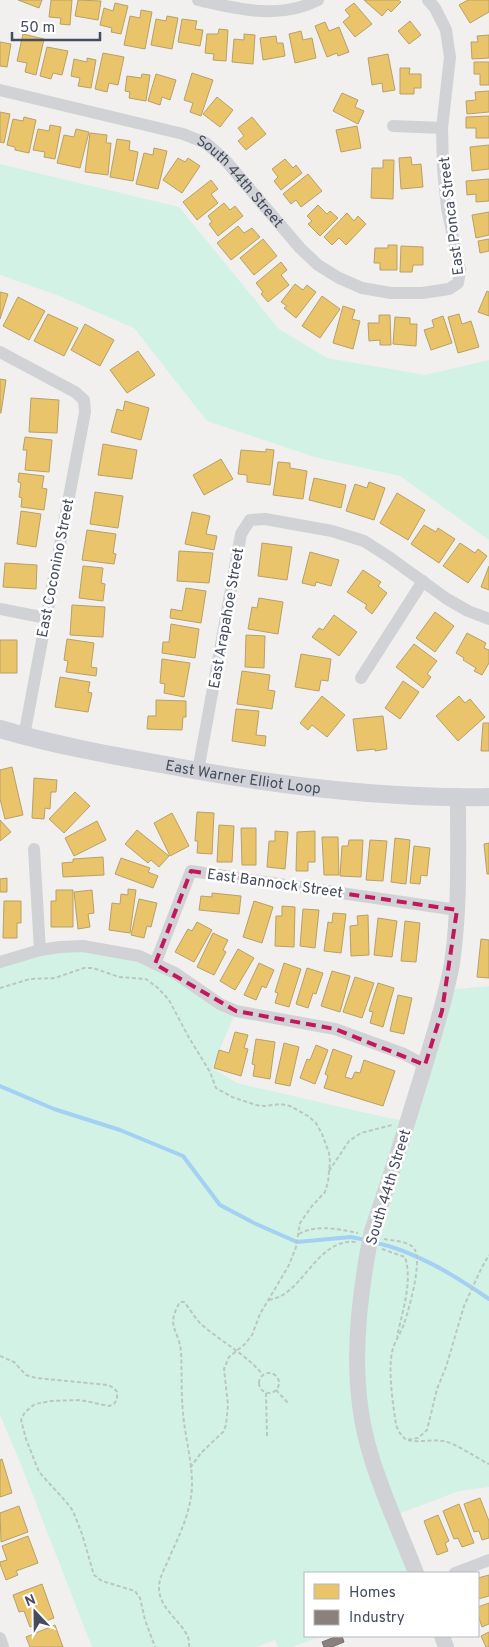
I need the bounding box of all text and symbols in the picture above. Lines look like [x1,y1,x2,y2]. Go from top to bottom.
scale bar [12,10,100,42]
text: 50 m [20,19,55,38]
street label: South 44th Street [194,132,287,232]
street label: East Ponca Street [436,155,469,276]
street label: East Coconino Street [34,497,79,639]
street label: East Arapahoe Street [206,546,249,690]
street label: East Warner Elliot Loop [164,757,322,800]
street label: East Bannock Street [206,866,344,903]
street label: South 44th Street [363,1127,416,1248]
legend [304,1572,479,1637]
text: Homes [349,1584,396,1603]
north arrow [10,1587,60,1637]
text: N [23,1592,39,1611]
text: Industry [349,1609,405,1628]

